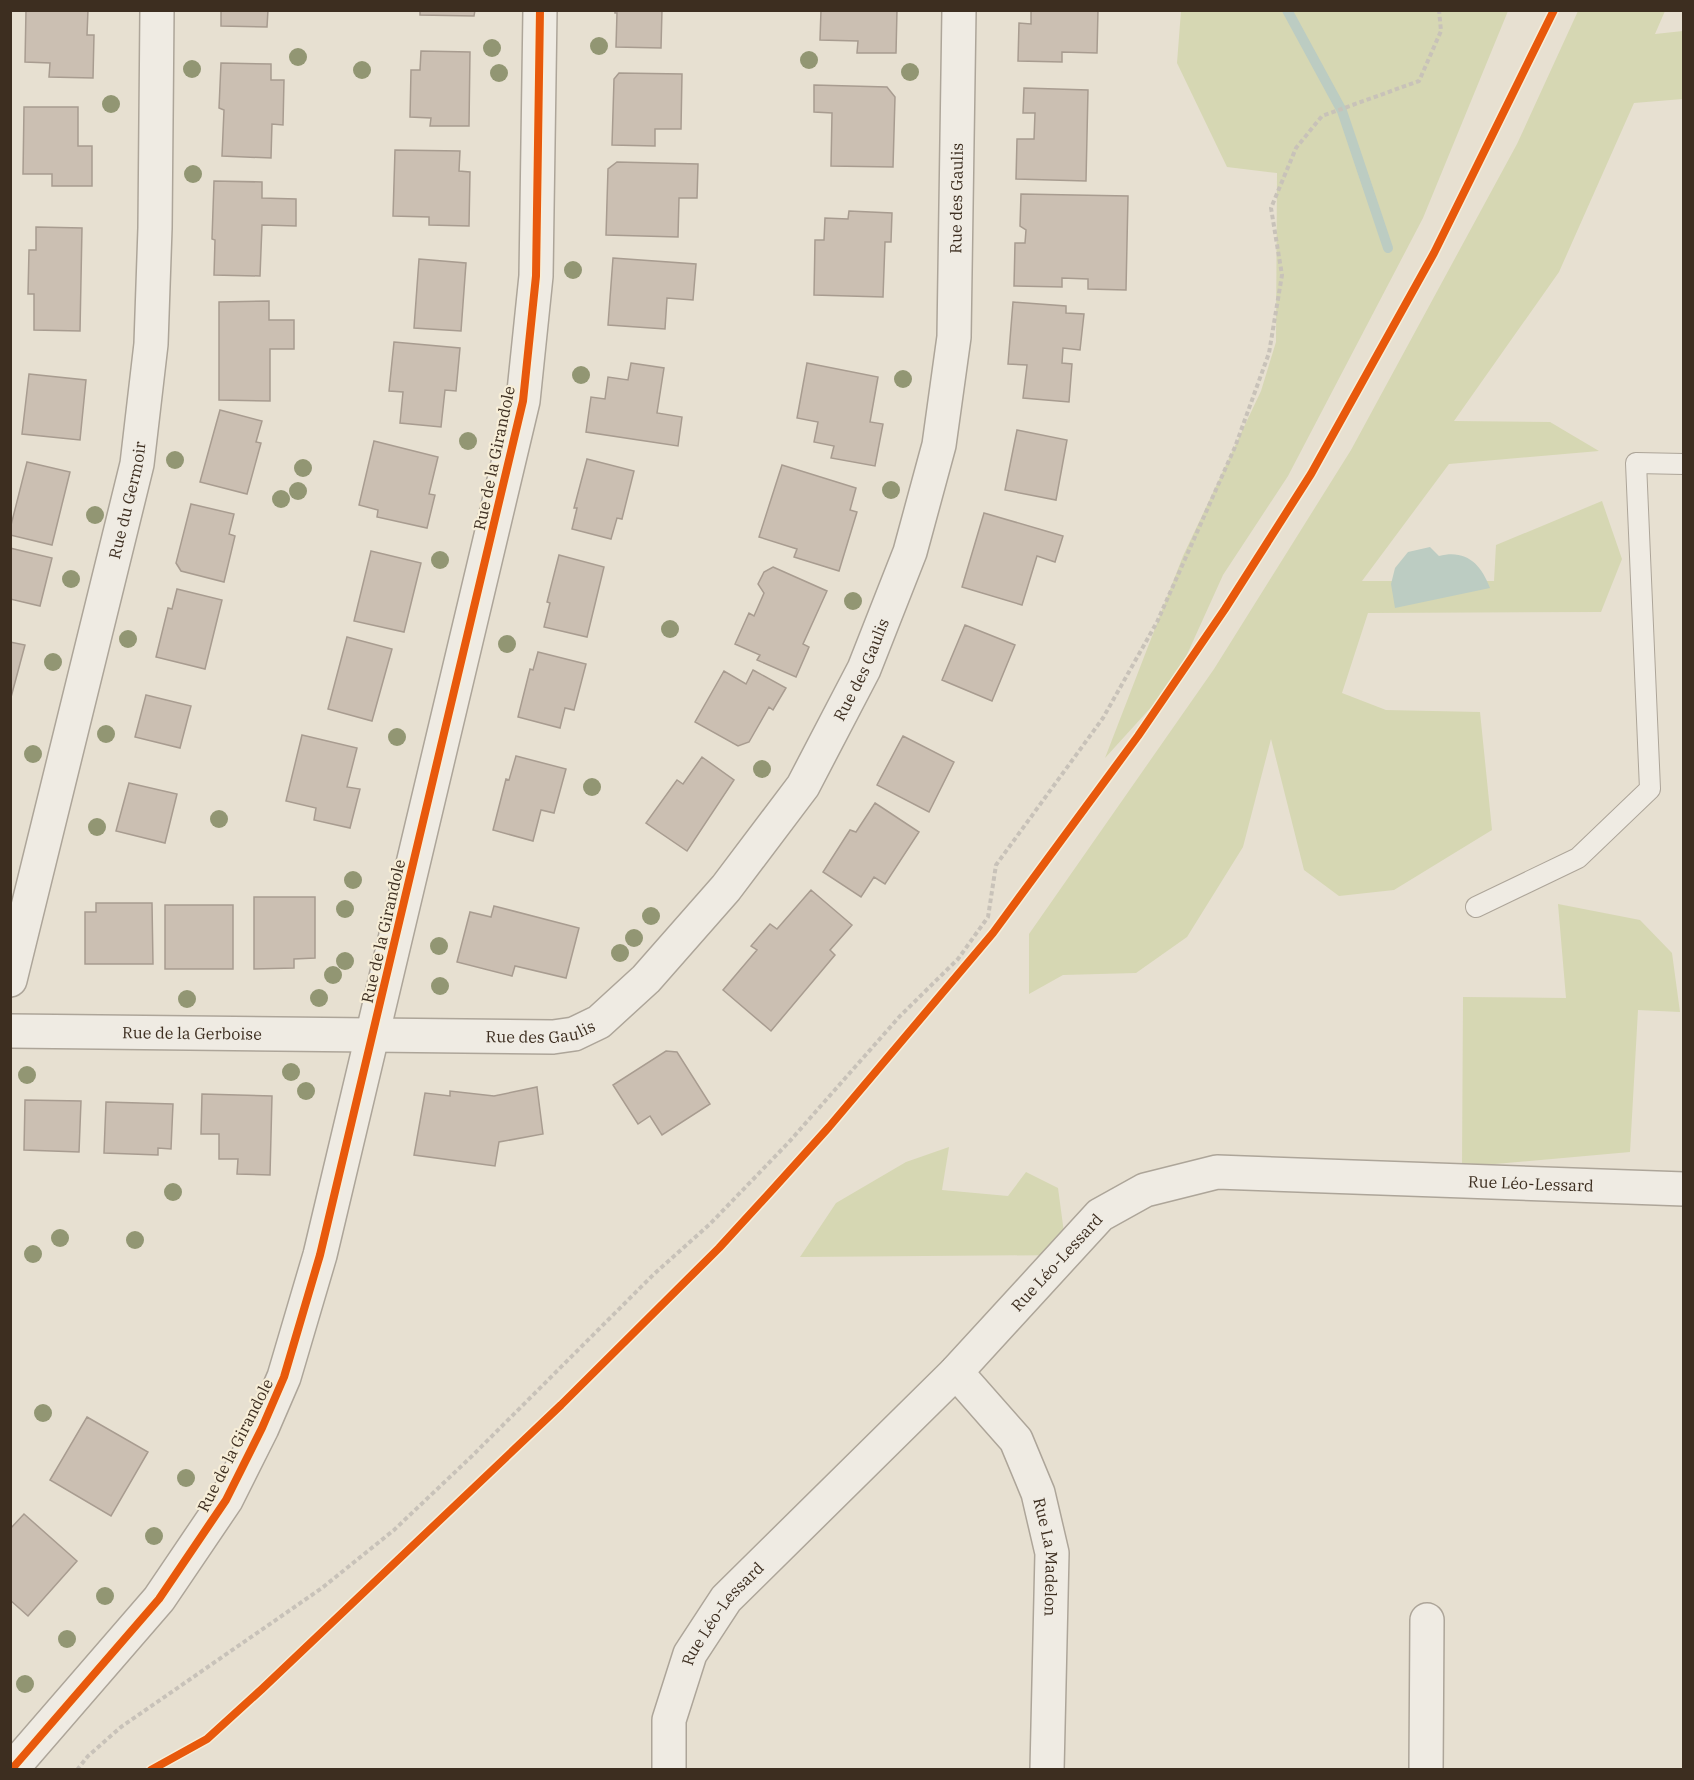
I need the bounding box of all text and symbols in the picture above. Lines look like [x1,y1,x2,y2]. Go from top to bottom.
street label: Rue des Gaulis [945,143,967,254]
street label: Rue de la Girandole [469,384,519,532]
street label: Rue du Germoir [104,440,150,561]
street label: Rue des Gaulis [829,615,893,724]
street label: Rue de la Girandole [357,857,409,1005]
street label: Rue des Gaulis [486,1015,598,1048]
street label: Rue de la Gerboise [122,1022,262,1044]
street label: Rue Léo-Lessard [1468,1171,1594,1196]
street label: Rue Léo-Lessard [1007,1209,1107,1315]
street label: Rue de la Girandole [193,1375,277,1515]
street label: Rue La Madelon [1029,1496,1062,1617]
street label: Rue Léo-Lessard [677,1557,768,1668]

